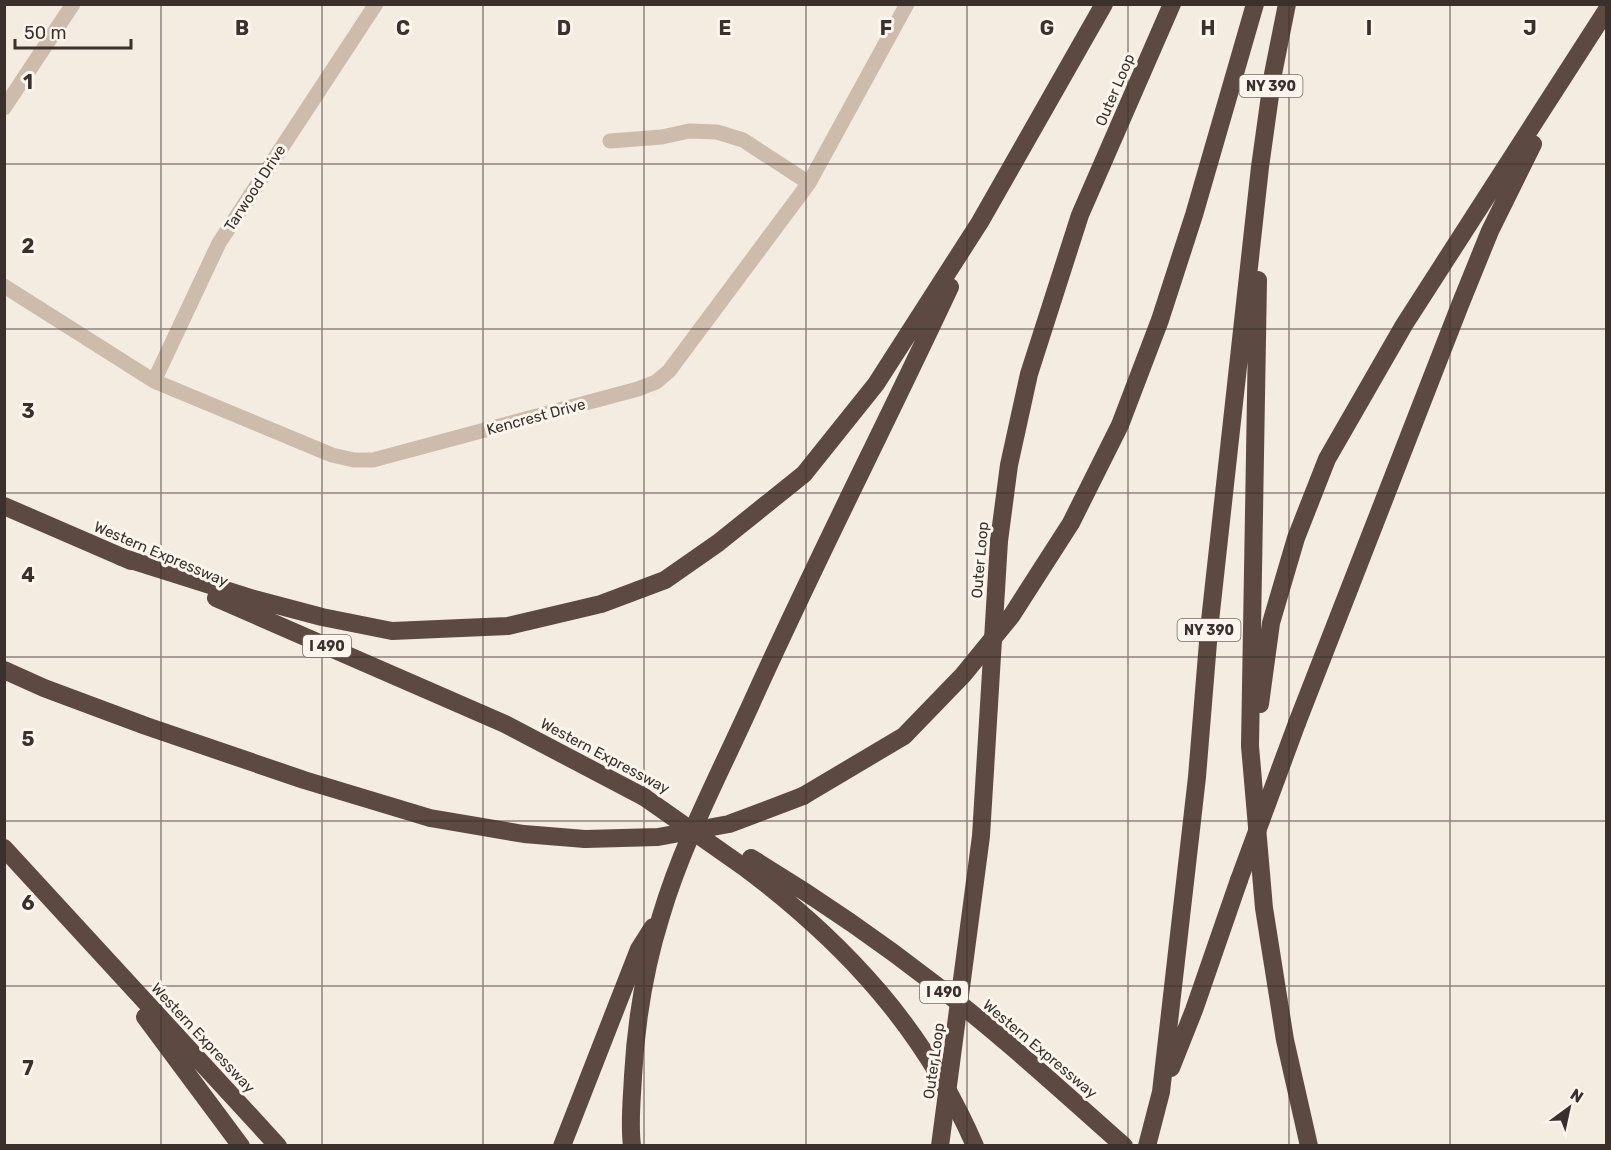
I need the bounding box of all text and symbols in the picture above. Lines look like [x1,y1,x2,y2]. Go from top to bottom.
scale bar [15,12,130,50]
text: B [235,16,249,40]
text: C [396,16,410,40]
text: D [557,16,571,40]
text: E [719,16,731,40]
text: F [880,16,892,40]
text: G [1040,16,1054,40]
text: H [1201,16,1215,40]
text: I [1366,16,1372,40]
text: J [1523,16,1537,40]
text: 50 m [24,22,67,44]
street label: Outer Loop [1092,51,1138,129]
text: 1 [23,70,33,94]
road number: NY 390 [1240,75,1302,97]
street label: Tarwood Drive [220,142,290,234]
text: 2 [22,234,35,258]
street label: Kencrest Drive [485,395,587,439]
text: 3 [21,399,35,423]
street label: Western Expressway [91,518,231,590]
street label: Outer Loop [968,521,992,599]
text: 4 [21,563,35,587]
road number: NY 390 [1178,619,1240,641]
road number: I 490 [303,635,351,657]
street label: Western Expressway [537,714,673,798]
text: 5 [22,727,35,751]
text: 6 [21,891,35,915]
street label: Western Expressway [147,979,259,1097]
road number: I 490 [920,981,968,1003]
street label: Western Expressway [979,996,1101,1102]
street label: Outer Loop [920,1022,948,1100]
text: 7 [22,1056,34,1080]
north arrow [1539,1078,1599,1138]
text: N [1567,1085,1587,1107]

